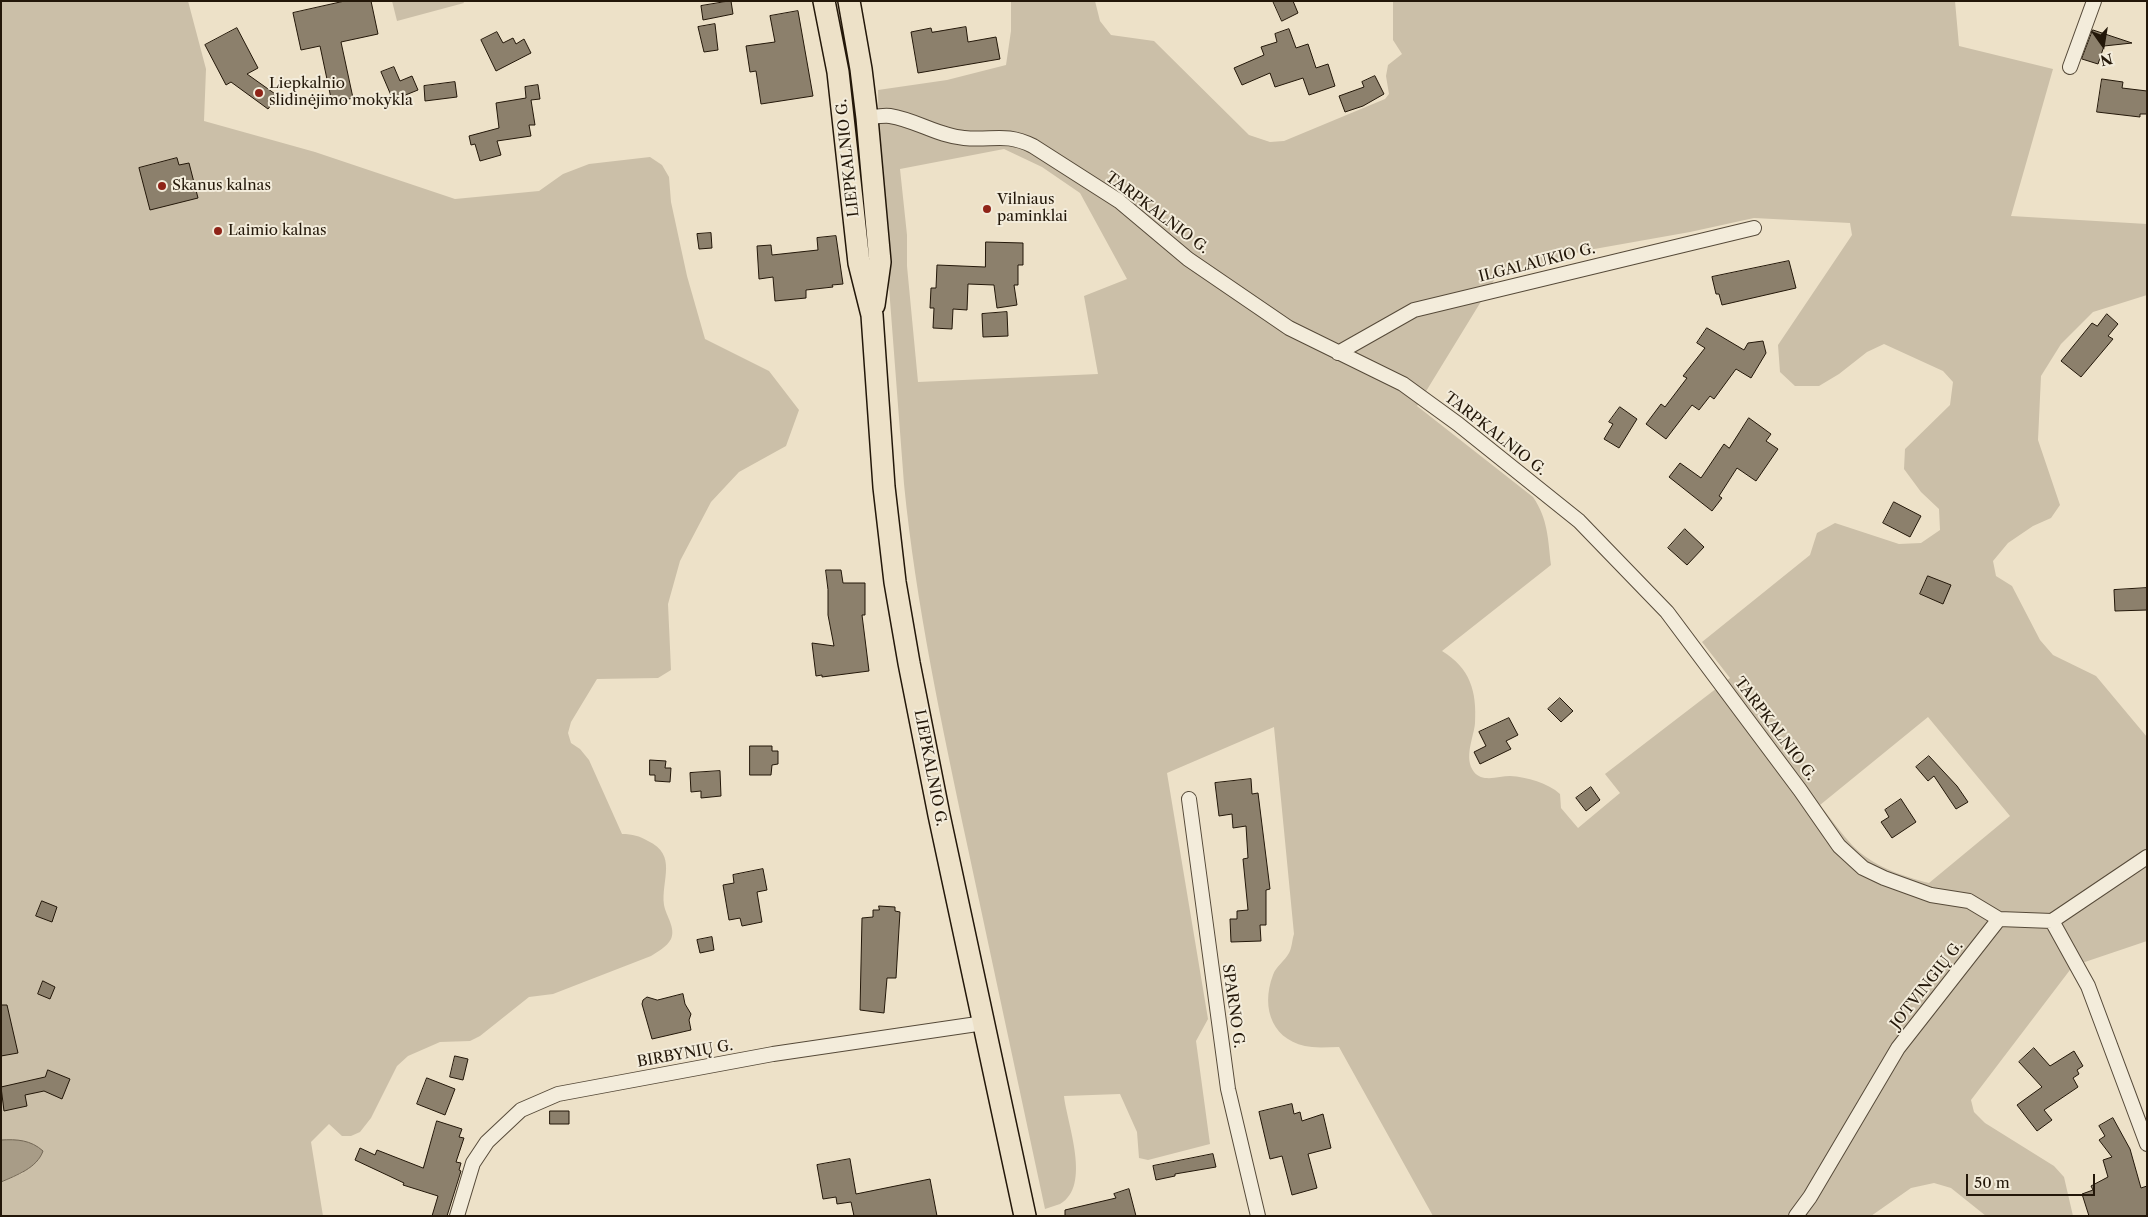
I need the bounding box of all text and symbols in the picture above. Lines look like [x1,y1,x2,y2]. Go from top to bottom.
north arrow [2078,20,2128,70]
text: N [2098,49,2114,70]
place label: Liepkalnio slidinėjimo mokykla [269,75,413,110]
marker: Liepkalnio slidinėjimo mokykla [253,87,265,99]
street label: LIEPKALNIO G. [833,98,863,218]
street label: TARPKALNIO G. [1102,168,1212,258]
place label: Skanus kalnas [172,177,271,195]
marker: Skanus kalnas [156,180,168,192]
place label: Vilniaus paminklai [997,191,1068,226]
marker: Vilniaus paminklai [981,203,993,215]
place label: Laimio kalnas [228,222,327,240]
marker: Laimio kalnas [212,225,224,237]
street label: ILGALAUKIO G. [1477,240,1597,286]
street label: TARPKALNIO G. [1440,388,1550,480]
street label: TARPKALNIO G. [1730,674,1820,784]
street label: LIEPKALNIO G. [910,708,950,828]
street label: JOTVINGIŲ G. [1887,937,1967,1033]
street label: SPARNO G. [1218,963,1248,1049]
street label: BIRBYNIŲ G. [636,1037,734,1071]
scale bar [1968,1164,2097,1196]
text: 50 m [1974,1173,2010,1192]

